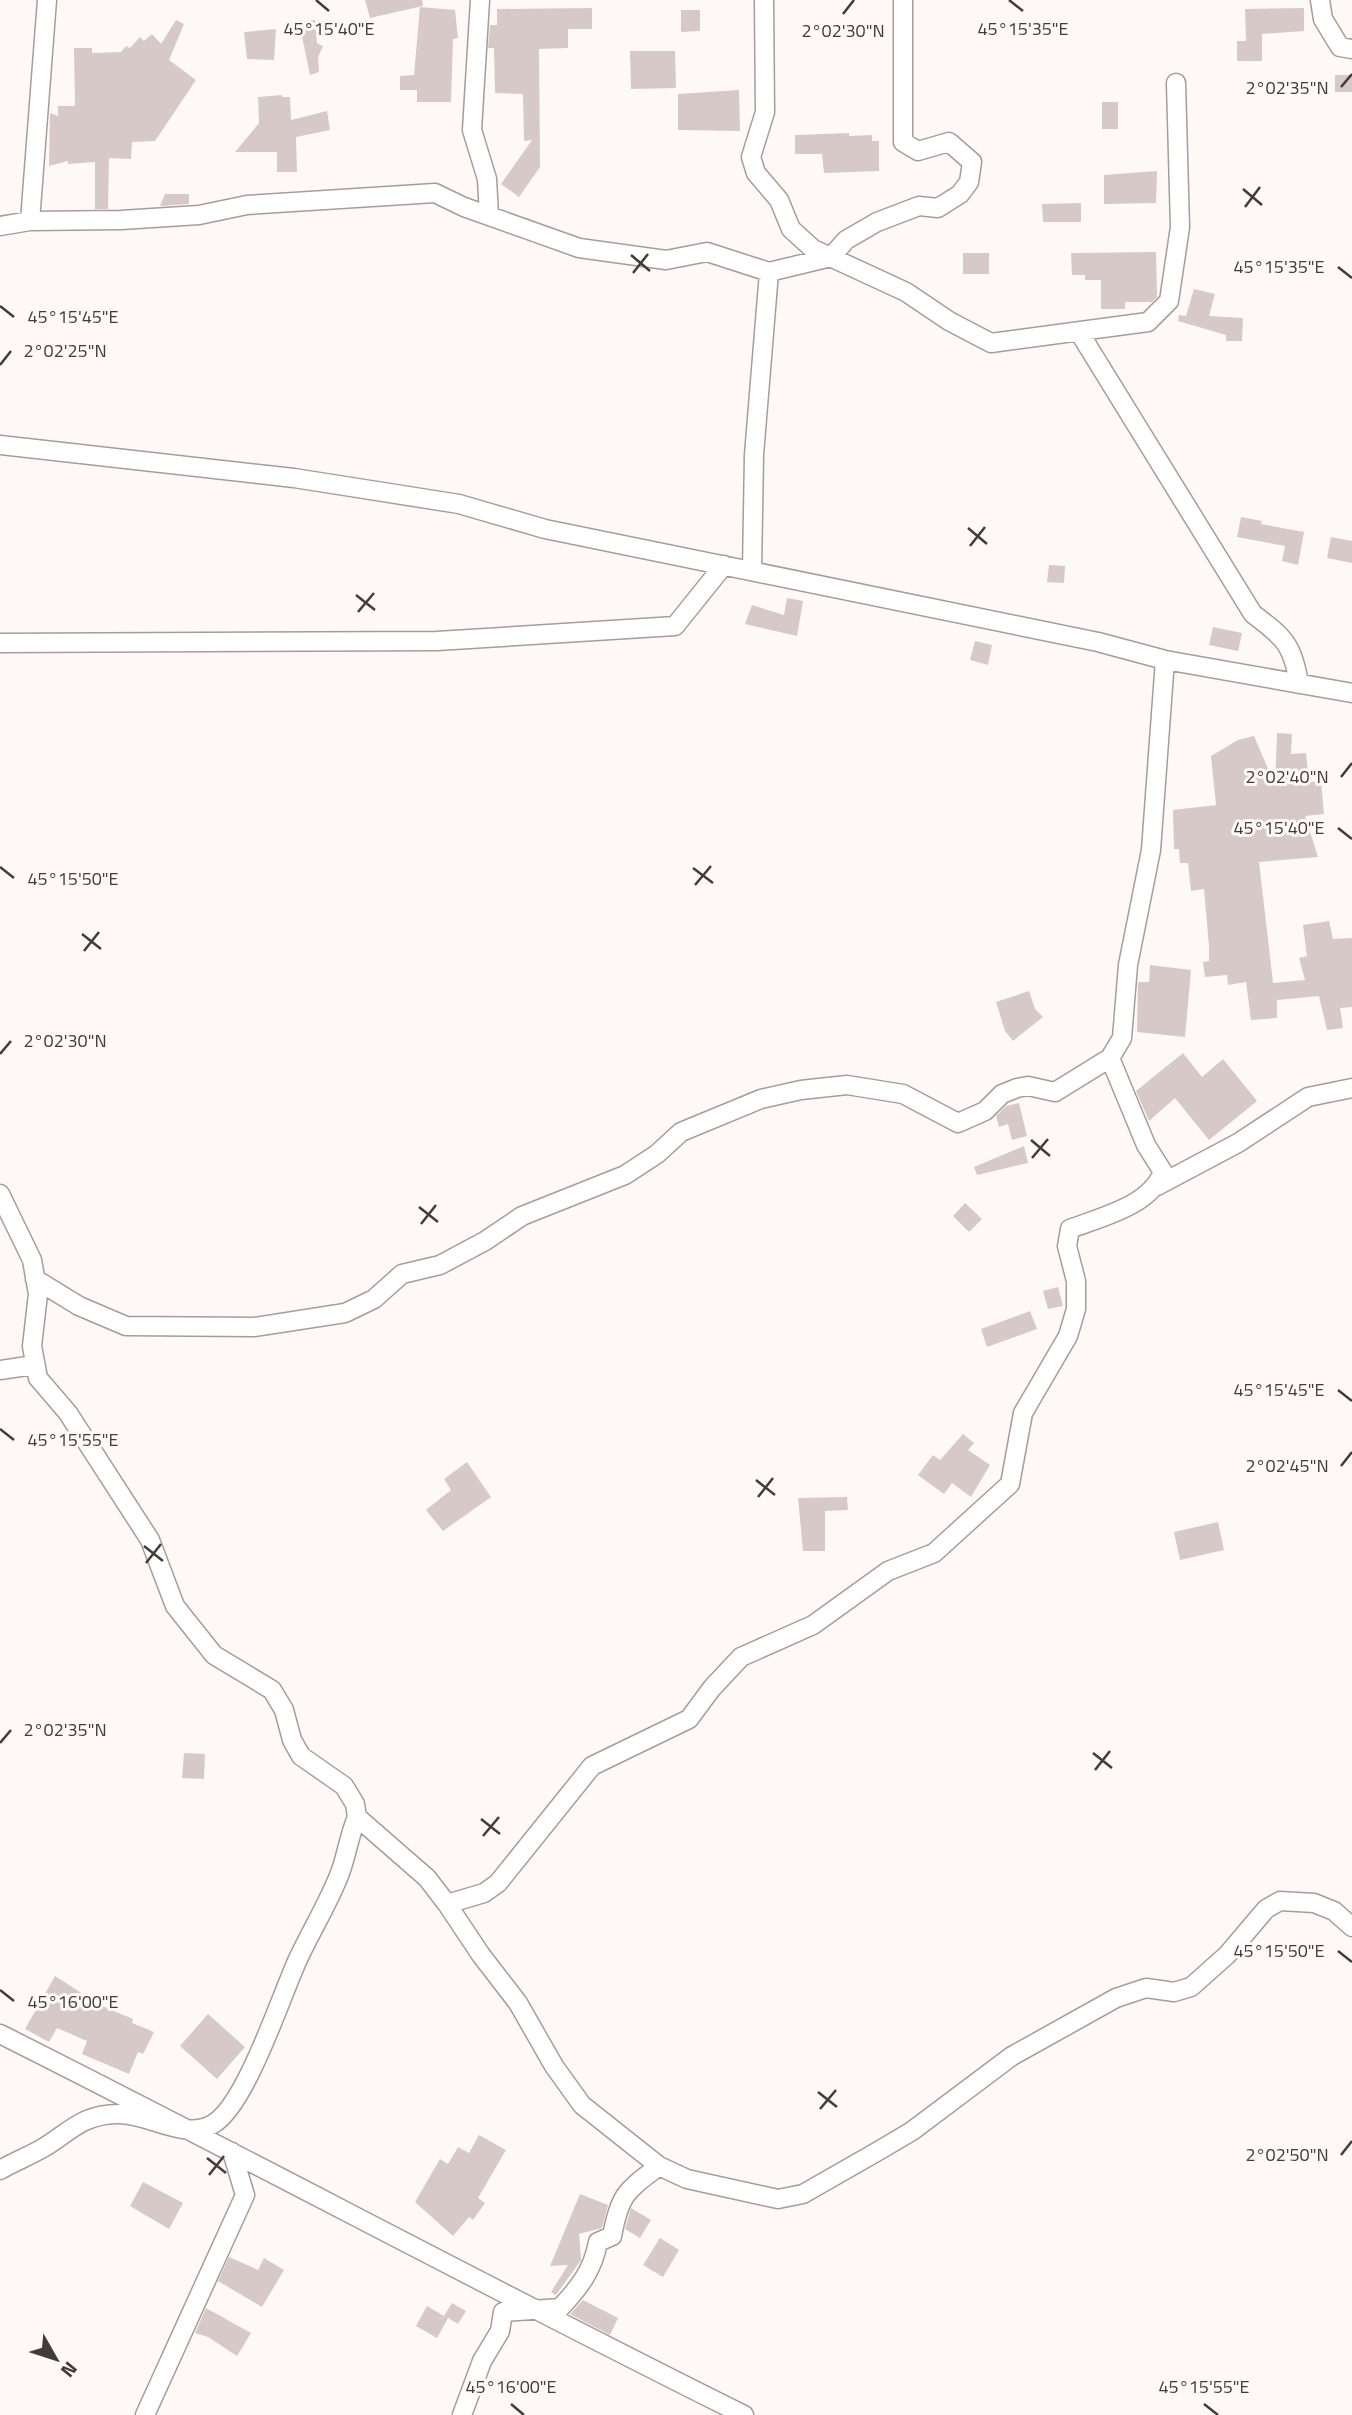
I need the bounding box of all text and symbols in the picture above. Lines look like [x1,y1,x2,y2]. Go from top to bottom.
text: 45°15'40"E [284,15,375,42]
text: 45°15'35"E [978,15,1069,42]
text: 2°02'30"N [801,17,885,44]
text: 2°02'35"N [1245,74,1329,101]
text: 45°15'35"E [1234,253,1325,280]
text: 45°15'45"E [28,303,119,330]
text: 2°02'25"N [23,337,107,364]
text: 2°02'40"N [1245,763,1329,790]
text: 45°15'40"E [1234,814,1325,841]
text: 45°15'50"E [28,865,119,892]
text: 2°02'30"N [23,1027,107,1054]
text: 45°15'45"E [1234,1376,1325,1403]
text: 45°15'55"E [28,1426,119,1453]
text: 2°02'45"N [1245,1452,1329,1479]
text: 2°02'35"N [23,1716,107,1743]
text: 45°15'50"E [1234,1937,1325,1964]
text: 45°16'00"E [28,1988,119,2015]
text: 2°02'50"N [1245,2141,1329,2168]
north arrow [21,2324,91,2394]
text: N [54,2356,85,2384]
text: 45°16'00"E [466,2373,557,2400]
text: 45°15'55"E [1159,2373,1250,2400]

